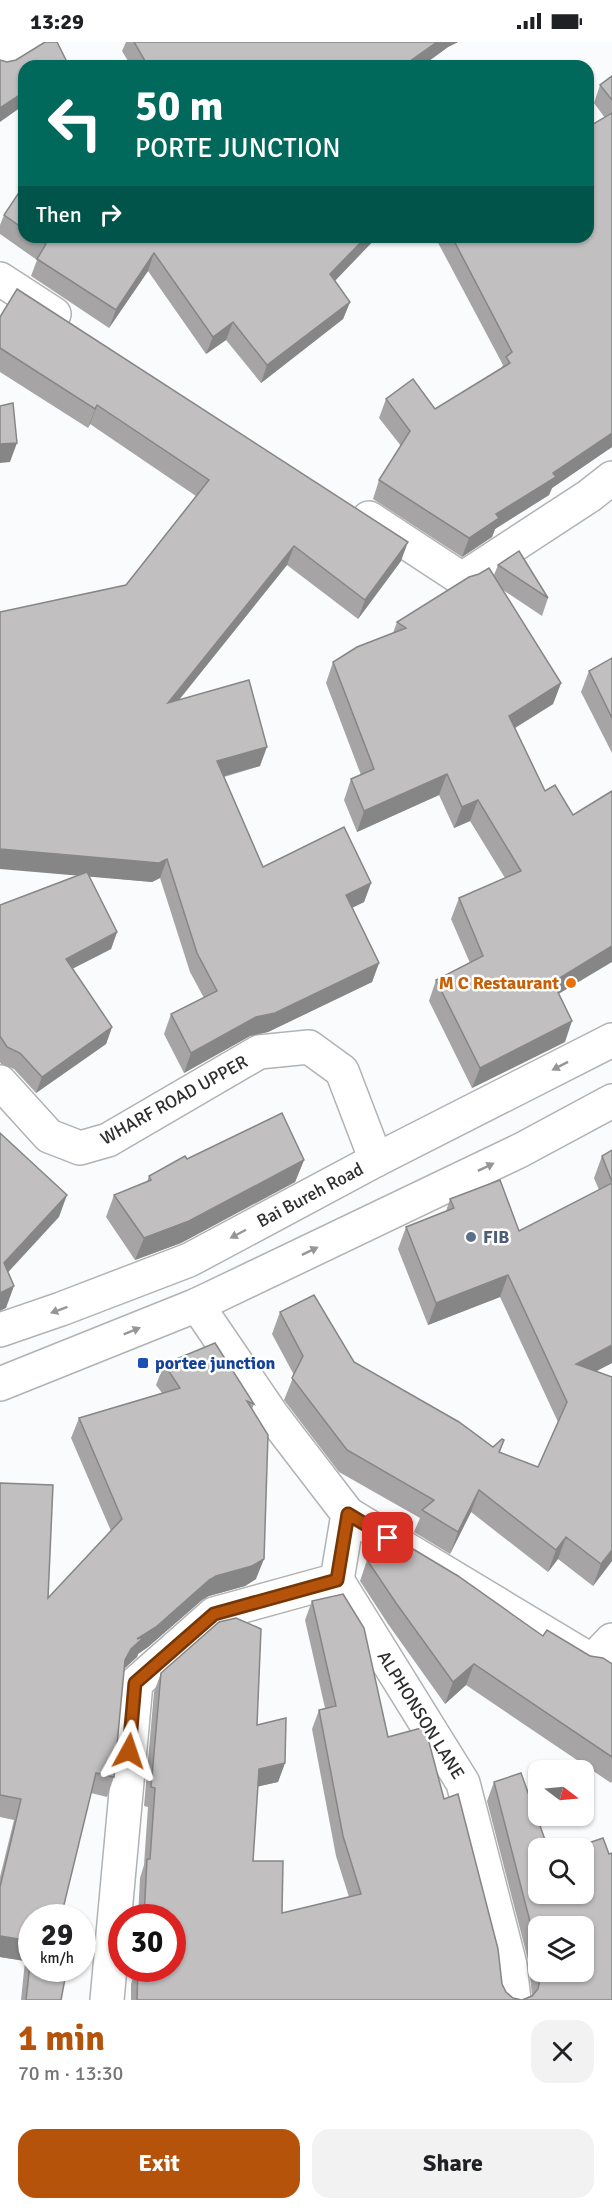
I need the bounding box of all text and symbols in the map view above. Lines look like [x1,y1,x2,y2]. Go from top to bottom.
text: 13:29 [30,8,84,35]
text: 50 m [135,81,224,132]
icon: left [36,84,114,162]
text: PORTE JUNCTION [135,132,341,165]
icon: right [94,198,127,231]
text: Then [36,201,82,228]
place label: M C Restaurant [439,972,559,994]
marker: M C Restaurant [564,976,578,990]
street label: WHARF ROAD UPPER [97,1050,252,1150]
one-way arrow [551,1061,568,1071]
street label: Bai Bureh Road [253,1158,367,1232]
one-way arrow [477,1162,494,1171]
place label: FIB [483,1226,509,1248]
one-way arrow [229,1229,246,1239]
marker: FIB [464,1230,478,1244]
one-way arrow [302,1247,319,1256]
one-way arrow [50,1305,68,1315]
one-way arrow [124,1326,142,1336]
place label: portee junction [155,1352,276,1374]
marker: portee junction [136,1356,150,1370]
pin [362,1512,413,1563]
icon: arrive [371,1521,404,1554]
street label: ALPHONSON LANE [373,1647,469,1783]
position arrow [97,1719,161,1783]
north arrow [528,1760,594,1826]
map controls [528,1760,594,1982]
button: search [528,1838,594,1904]
speed limit sign: 30 [108,1904,186,1982]
button: layers [528,1916,594,1982]
text: 29 [41,1917,73,1954]
text: km/h [40,1949,74,1967]
text: 1 min [18,2016,105,2061]
button: close [531,2020,594,2083]
text: 70 m · 13:30 [18,2061,123,2086]
button: Exit [18,2129,300,2198]
button: Share [312,2129,594,2198]

